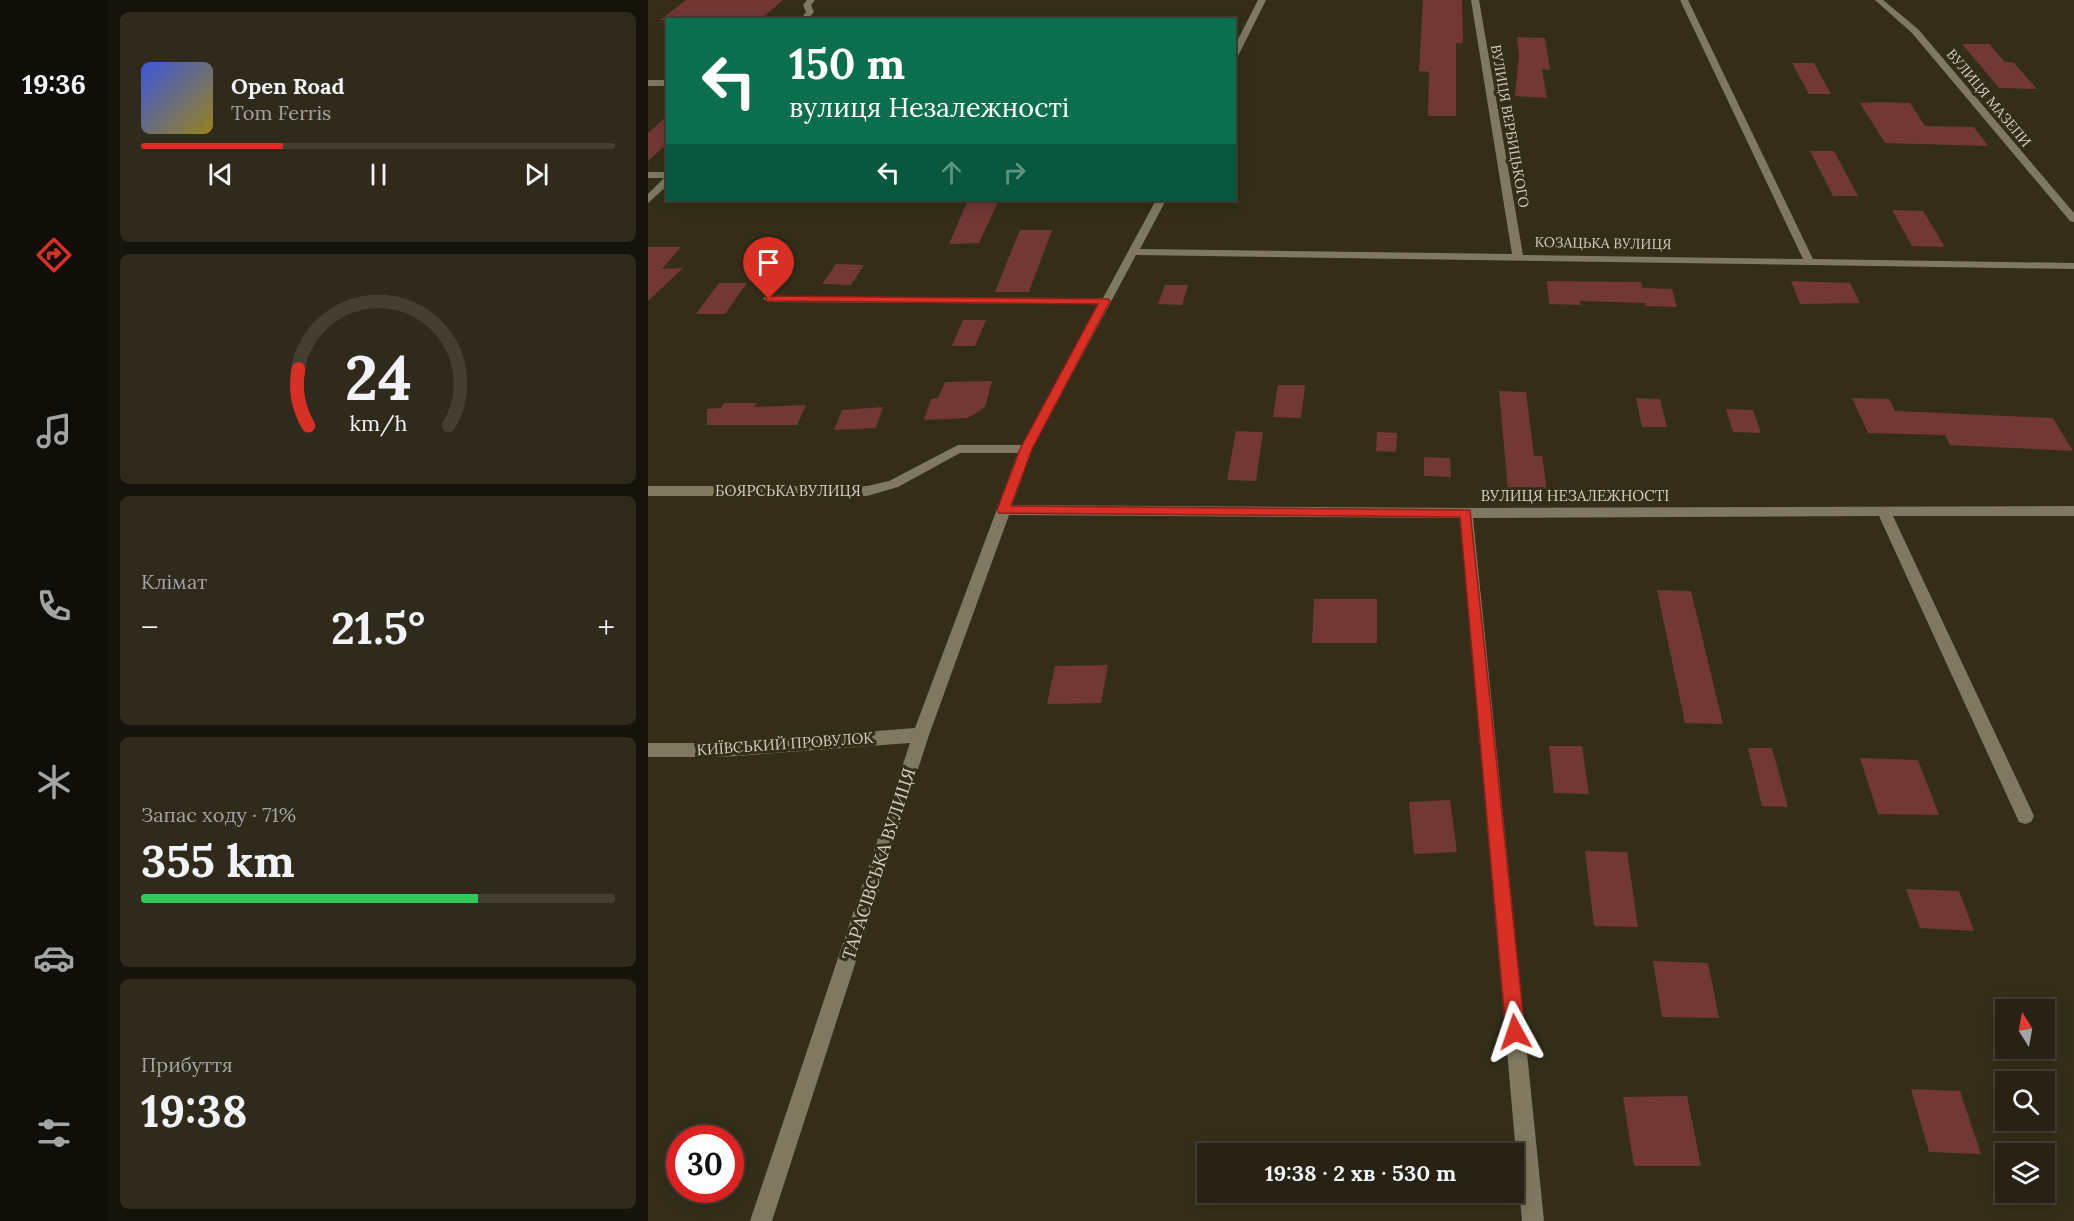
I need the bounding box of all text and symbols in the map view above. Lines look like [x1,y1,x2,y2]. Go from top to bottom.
text: 150 m [789,37,905,91]
icon: left [690,42,768,120]
street label: ВУЛИЦЯ ВЕРБИЦЬКОГО [1487,43,1533,209]
street label: ВУЛИЦЯ МАЗЕПИ [1943,45,2035,151]
text: 19:36 [22,67,86,101]
text: Open Road [231,72,345,100]
text: вулиця Незалежності [789,90,1069,124]
text: Tom Ferris [231,100,331,125]
icon: left [872,156,905,189]
icon: ahead [935,156,968,189]
icon: right [998,156,1031,189]
icon: previous [204,158,237,191]
icon: pause [362,158,395,191]
icon: next [520,158,553,191]
street label: КОЗАЦЬКА ВУЛИЦЯ [1534,233,1672,253]
icon: directions [33,234,75,276]
pin [743,237,794,299]
icon: arrive [752,246,785,279]
text: 24 [344,337,412,417]
text: km/h [349,409,407,437]
icon: music [33,410,75,452]
street label: БОЯРСЬКА ВУЛИЦЯ [715,481,861,500]
street label: ВУЛИЦЯ НЕЗАЛЕЖНОСТІ [1481,486,1669,505]
text: Клімат [141,569,207,594]
icon: phone [33,585,75,627]
text: 21.5° [331,599,425,656]
text: − [141,606,159,648]
text: + [597,606,615,648]
street label: КИЇВСЬКИЙ ПРОВУЛОК [696,728,875,759]
icon: climate [33,761,75,803]
street label: ТАРАСІВСЬКА ВУЛИЦЯ [837,765,920,963]
text: Запас ходу · 71% [141,802,296,827]
text: 355 km [141,832,295,889]
icon: car [33,937,75,979]
north arrow [1995,999,2055,1059]
map controls [1995,999,2055,1203]
position arrow [1483,1000,1547,1064]
text: Прибуття [141,1052,233,1077]
button: search [1995,1071,2055,1131]
text: 19:38 [141,1082,247,1139]
icon: filters [33,1112,75,1154]
speed limit sign: 30 [666,1125,744,1203]
button: layers [1995,1143,2055,1203]
text: 19:38 · 2 хв · 530 m [1265,1159,1456,1187]

